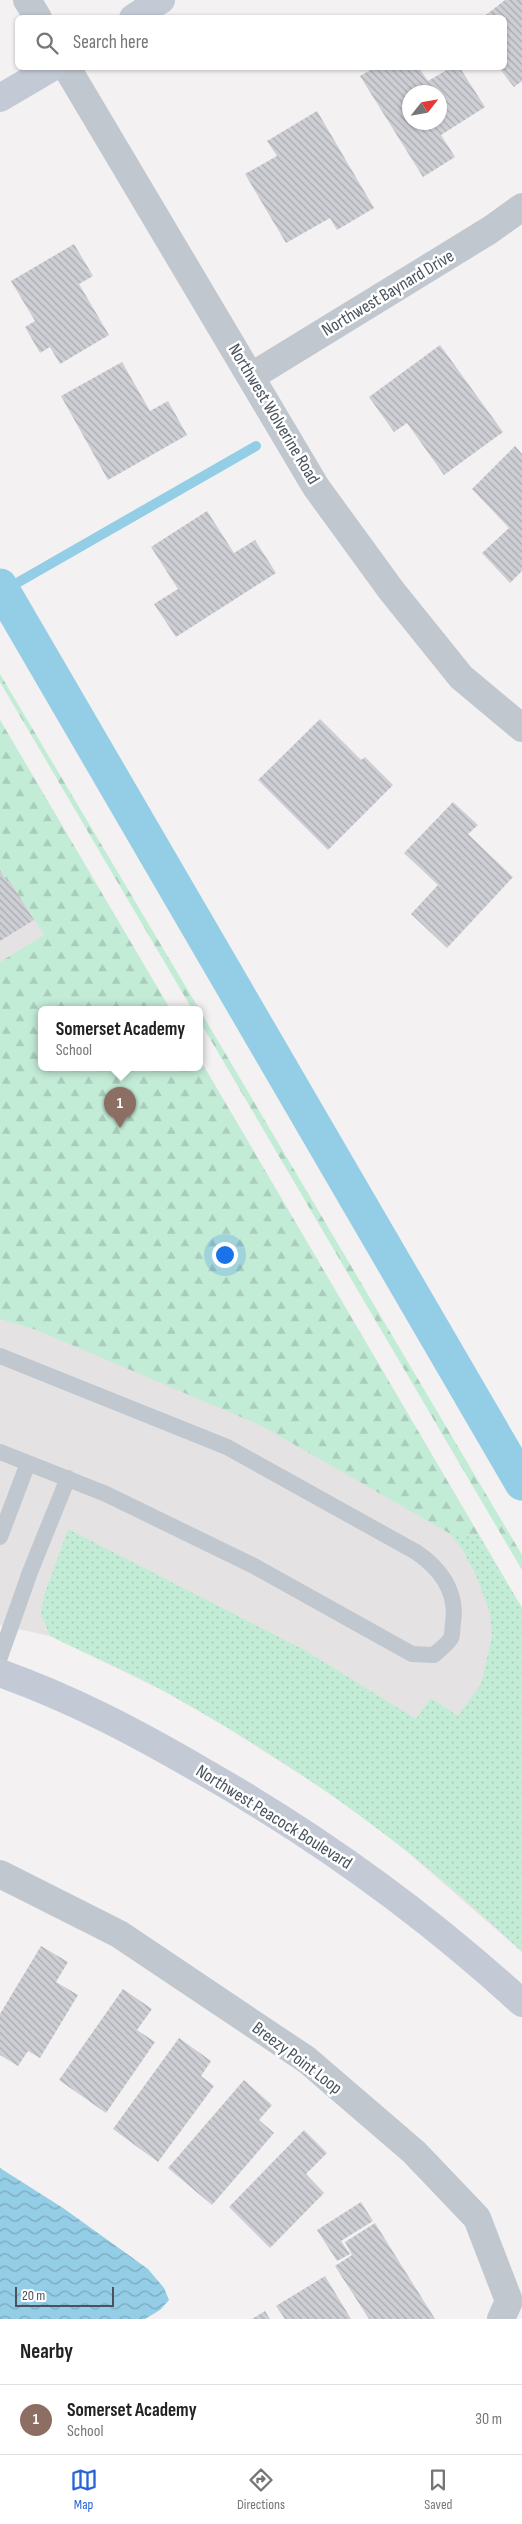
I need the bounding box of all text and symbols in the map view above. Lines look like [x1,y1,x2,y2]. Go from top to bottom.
search box [15,15,507,70]
icon: search [33,29,61,57]
text: Search here [73,31,149,54]
north arrow [402,85,447,130]
street label: Northwest Baynard Drive [318,245,458,341]
street label: Northwest Wolverine Road [224,340,324,488]
popup [38,1006,203,1071]
text: Somerset Academy [56,1018,185,1041]
text: School [56,1041,92,1060]
pin: 1 [104,1087,136,1128]
your location [212,1242,238,1268]
street label: Northwest Peacock Boulevard [192,1760,356,1874]
street label: Breezy Point Loop [248,2017,346,2099]
scale bar [15,2284,114,2307]
text: 20 m [22,2287,45,2304]
text: Nearby [20,2339,73,2364]
text: Somerset Academy [67,2399,197,2422]
text: 1 [33,2410,39,2429]
text: 30 m [475,2410,502,2429]
text: School [67,2422,103,2441]
tab: Map [70,2466,98,2513]
tab: Directions [237,2466,285,2513]
tab: Saved [424,2466,452,2513]

